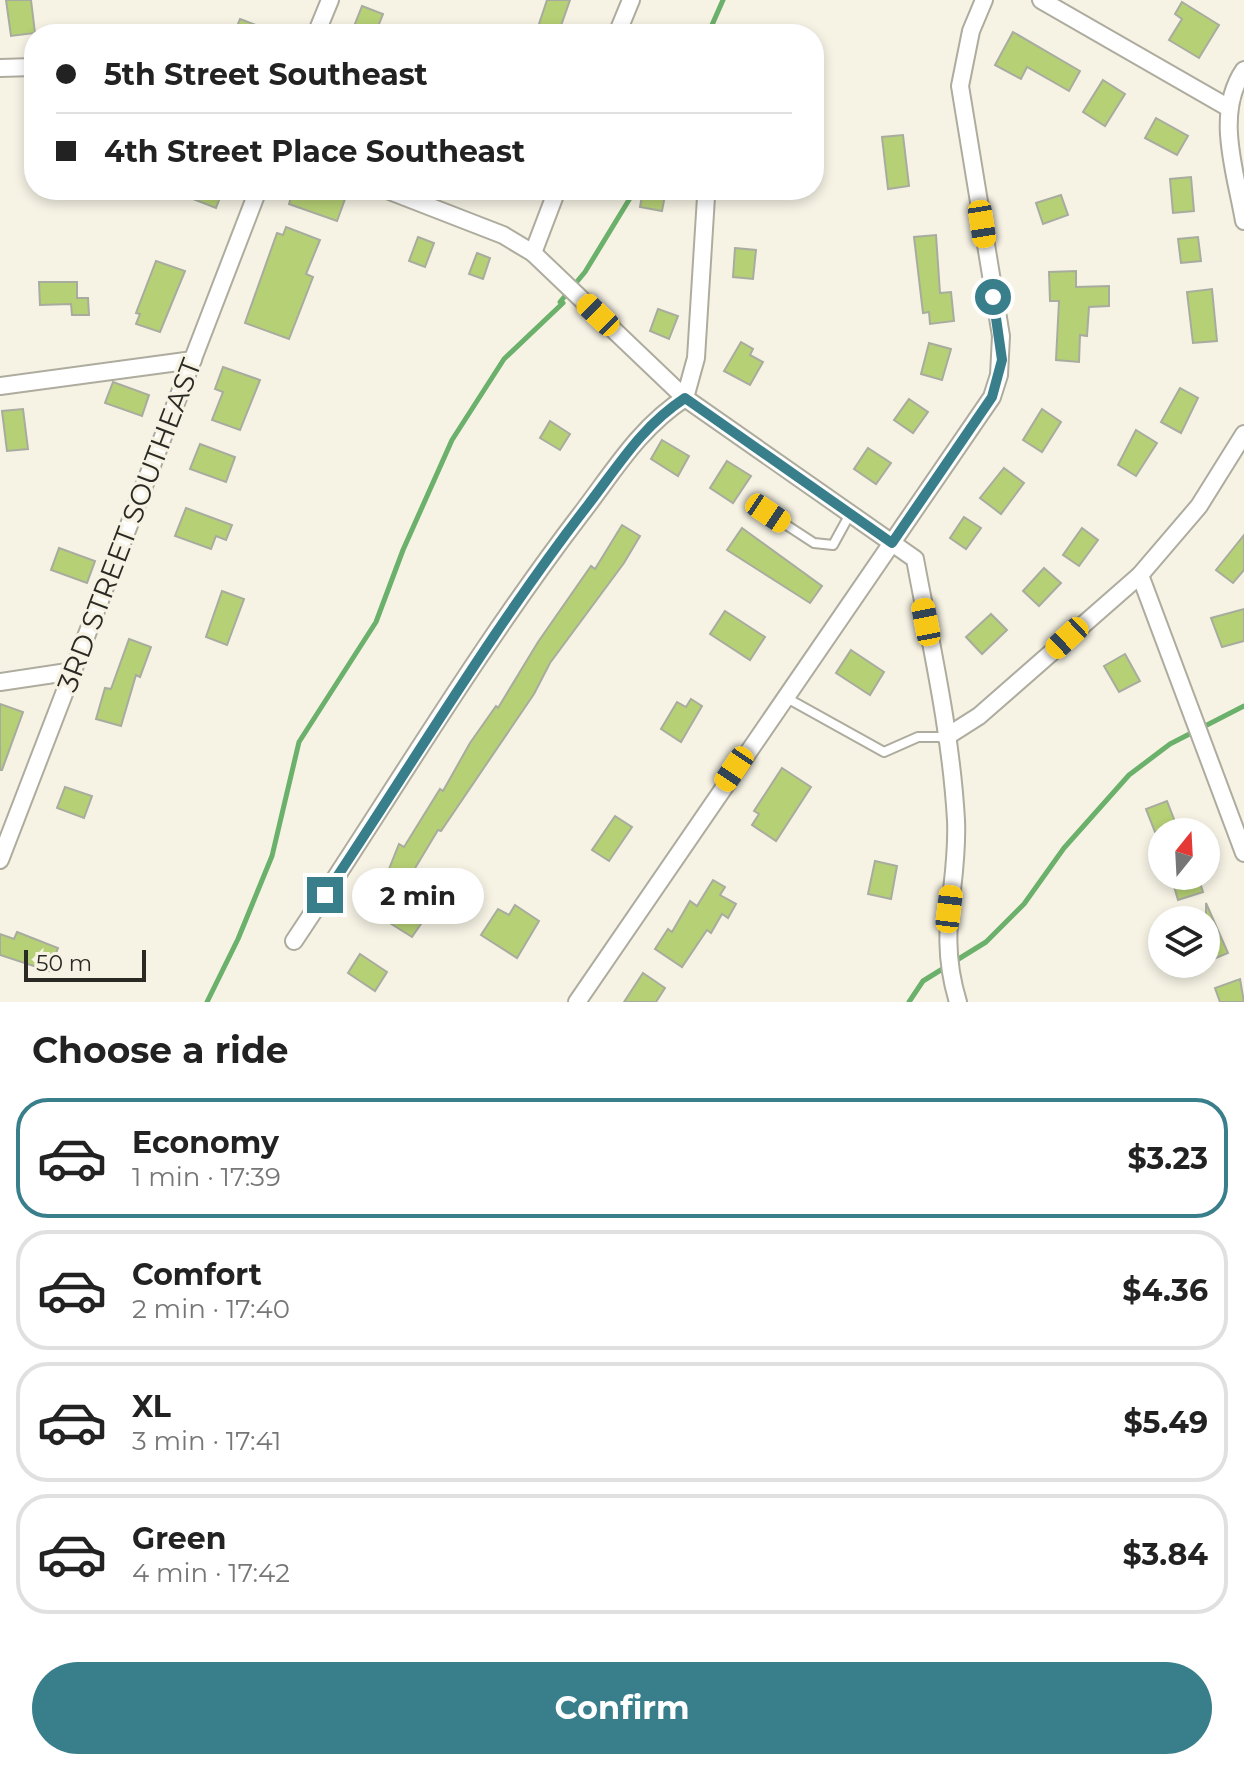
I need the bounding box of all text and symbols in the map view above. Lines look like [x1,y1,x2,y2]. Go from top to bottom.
text: 5th Street Southeast [104,56,428,93]
text: 4th Street Place Southeast [104,133,525,170]
car [966,198,998,250]
route start [975,279,1011,315]
car [572,290,624,340]
street label: 3RD STREET SOUTHEAST [50,354,208,696]
car [741,490,795,536]
car [910,596,942,648]
car [1041,613,1093,663]
car [711,742,757,796]
north arrow [1148,818,1220,890]
map controls [1148,818,1220,978]
callout: 2 min [353,867,485,923]
route end [307,877,343,913]
text: 2 min [380,880,456,912]
car [934,884,964,934]
button: layers [1148,906,1220,978]
scale bar [24,946,146,982]
text: 50 m [36,950,92,977]
text: Choose a ride [32,1028,289,1072]
icon: car [36,1122,108,1194]
text: Economy [132,1124,279,1161]
text: $3.23 [1128,1140,1208,1177]
text: 1 min · 17:39 [132,1161,281,1193]
icon: car [36,1254,108,1326]
text: Comfort [132,1256,262,1293]
text: $4.36 [1122,1272,1208,1309]
text: 2 min · 17:40 [132,1293,290,1325]
icon: car [36,1386,108,1458]
text: XL [132,1388,171,1425]
text: $5.49 [1123,1404,1208,1441]
text: 3 min · 17:41 [132,1425,281,1457]
icon: car [36,1518,108,1590]
text: Green [132,1520,226,1557]
text: $3.84 [1123,1536,1208,1573]
text: 4 min · 17:42 [132,1557,290,1589]
button: Confirm [32,1662,1212,1754]

